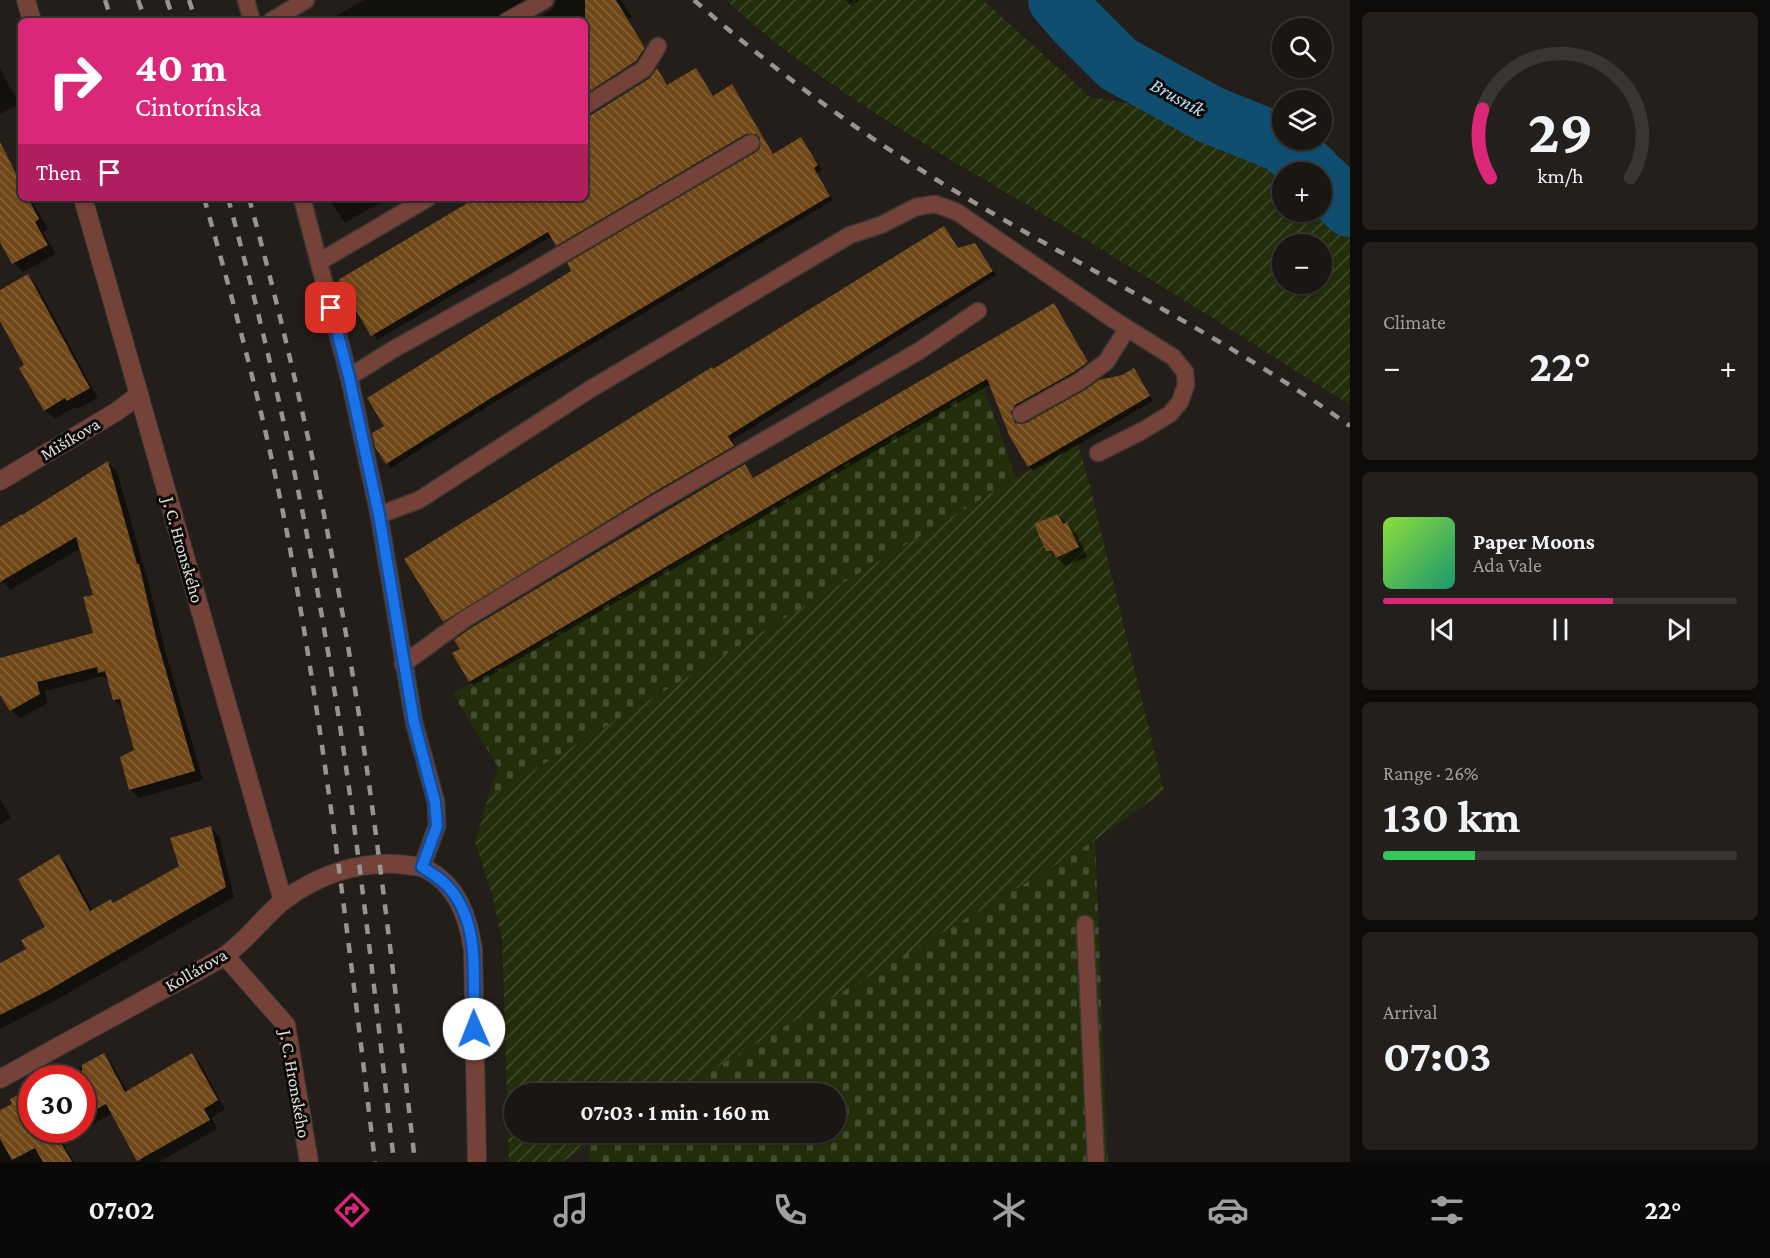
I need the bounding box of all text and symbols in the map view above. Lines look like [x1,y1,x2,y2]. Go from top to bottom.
map controls [1272,18,1332,294]
button: search [1272,18,1332,78]
icon: right [36,42,114,120]
text: 40 m [135,43,227,90]
water label: Brusník [1147,73,1210,121]
button: layers [1272,90,1332,150]
text: Cintorínska [135,92,262,122]
text: 29 [1527,96,1593,165]
icon: arrive [93,156,126,189]
text: Then [36,160,81,185]
button: + [1272,162,1332,222]
text: km/h [1537,164,1584,188]
button: − [1272,234,1332,294]
pin [305,282,356,333]
icon: arrive [314,291,347,324]
text: Climate [1383,311,1446,333]
text: 22° [1529,341,1591,391]
text: − [1383,348,1400,385]
text: + [1720,348,1737,385]
street label: Mišíkova [37,414,103,464]
street label: J. C. Hronského [158,493,208,605]
text: Paper Moons [1473,529,1595,554]
text: Ada Vale [1473,554,1542,576]
icon: previous [1426,613,1459,646]
icon: pause [1544,613,1577,646]
icon: next [1662,613,1695,646]
text: Range · 26% [1383,762,1479,784]
text: 130 km [1383,792,1520,842]
street label: Kollárova [161,944,231,996]
position arrow [442,997,506,1061]
text: Arrival [1383,1001,1437,1023]
street label: J. C. Hronského [275,1026,314,1140]
text: 07:03 [1383,1031,1491,1081]
speed limit sign: 30 [18,1065,96,1143]
text: 07:03 · 1 min · 160 m [580,1100,770,1125]
icon: directions [331,1189,373,1231]
icon: music [550,1189,592,1231]
icon: phone [769,1189,811,1231]
icon: climate [988,1189,1030,1231]
icon: car [1207,1189,1249,1231]
icon: filters [1426,1189,1468,1231]
text: 07:02 [88,1195,154,1225]
text: 22° [1644,1195,1682,1225]

